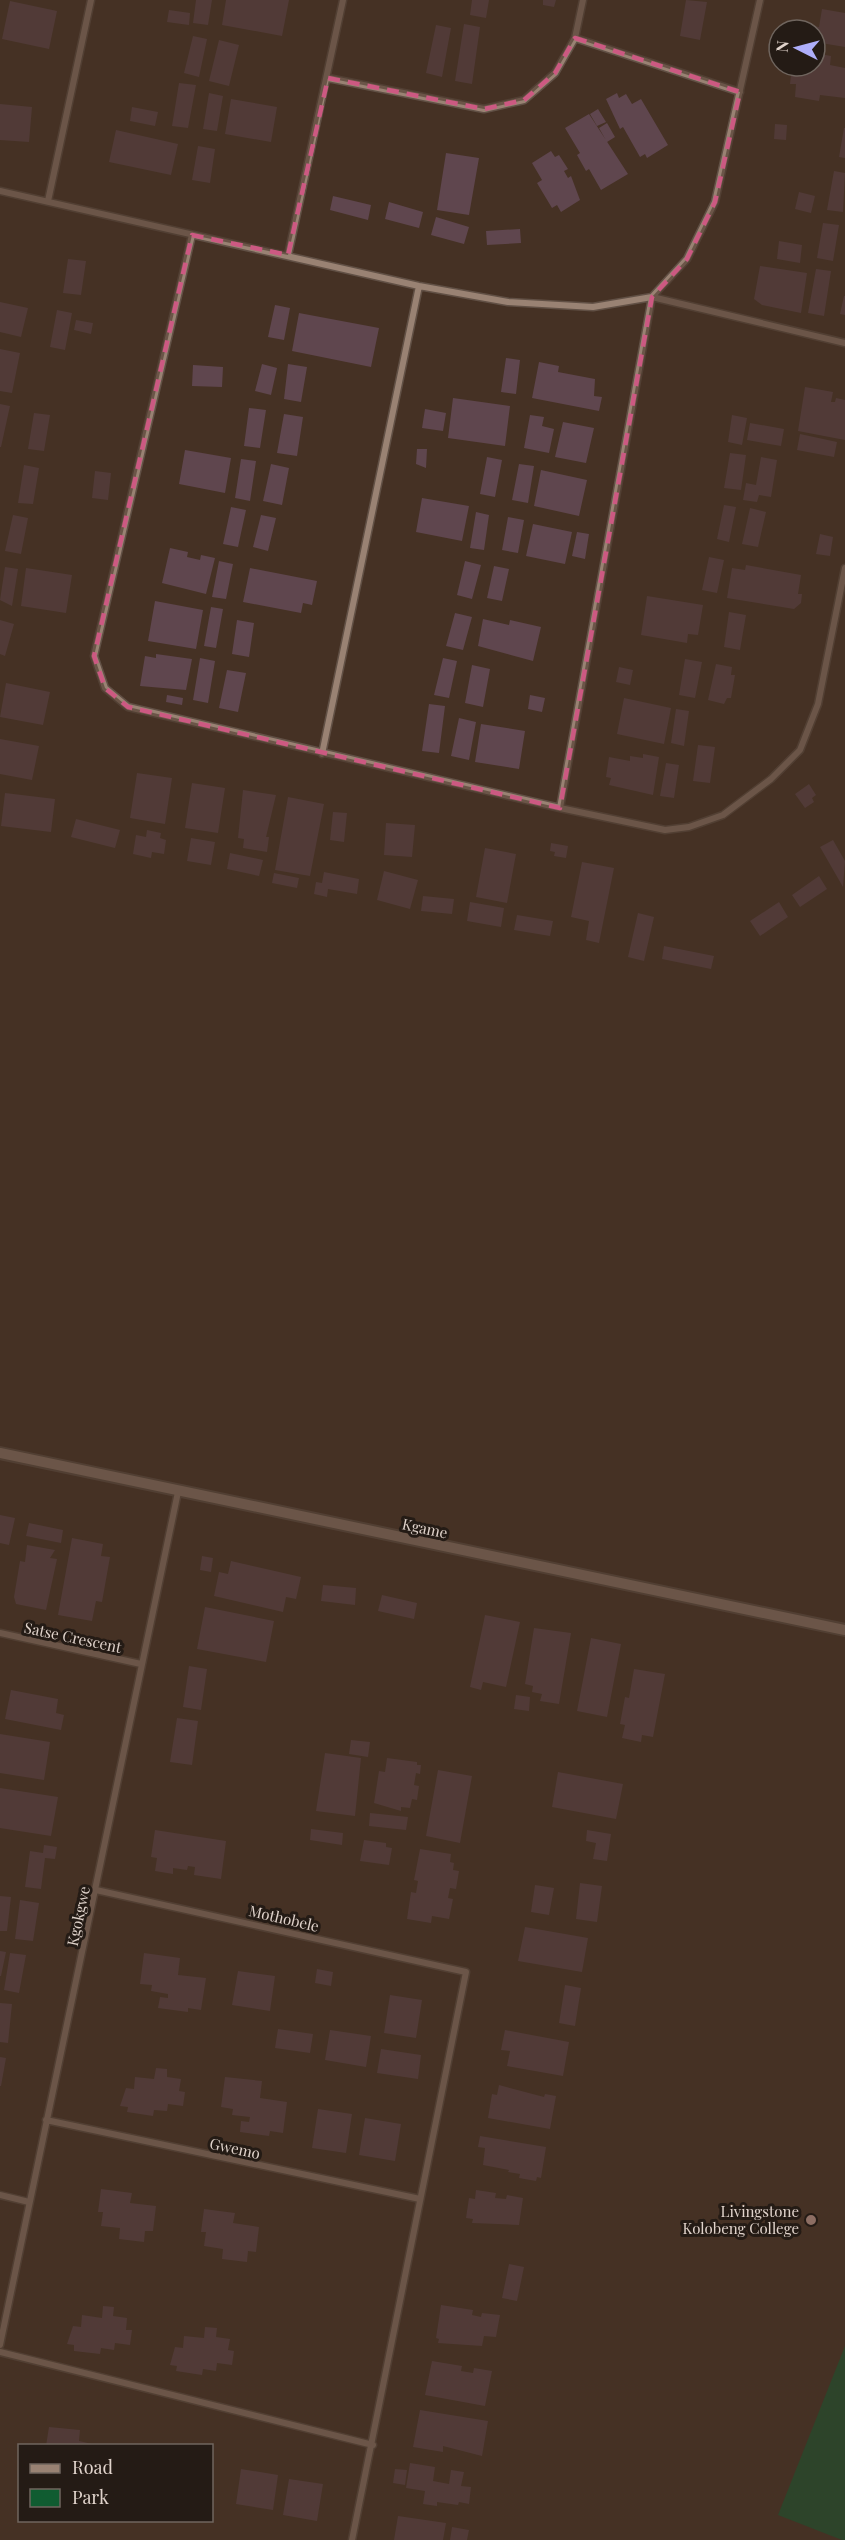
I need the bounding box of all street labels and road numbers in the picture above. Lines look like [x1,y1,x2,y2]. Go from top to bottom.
street label: Kgame [400,1513,450,1543]
street label: Satse Crescent [22,1617,124,1657]
street label: Kgokgwe [62,1884,94,1948]
street label: Mothobele [247,1900,321,1936]
street label: Gwemo [208,2133,262,2163]

